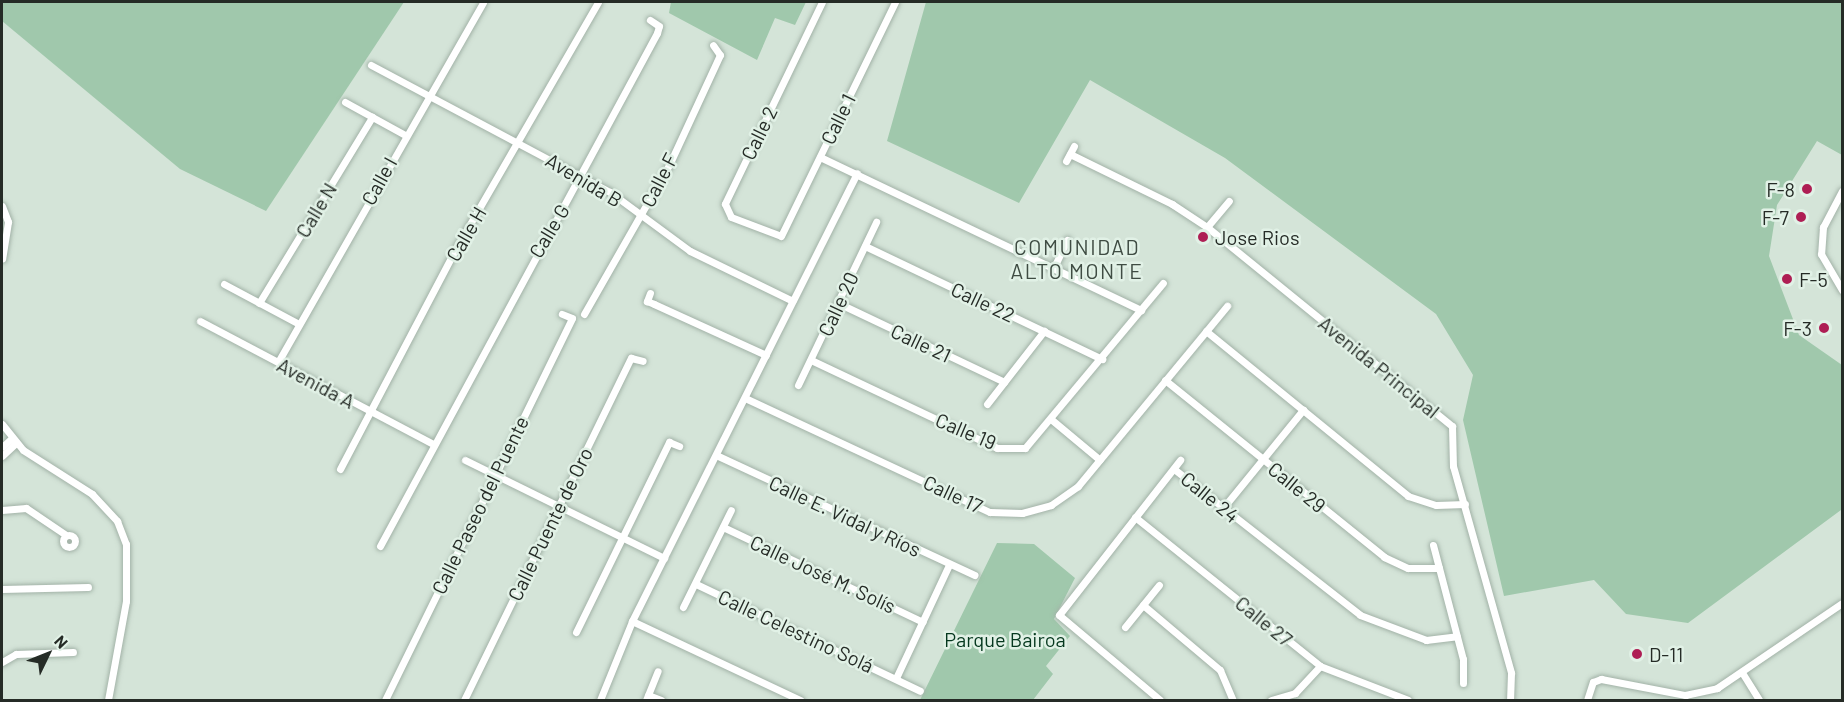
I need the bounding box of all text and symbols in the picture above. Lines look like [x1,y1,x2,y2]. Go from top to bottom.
street label: Calle 1 [816,90,860,148]
street label: Calle 2 [736,102,782,164]
street label: Avenida B [541,148,627,212]
street label: Calle F [635,149,683,211]
street label: Calle I [356,153,402,209]
place label: F-8 [1766,177,1795,201]
street label: Calle N [290,178,342,242]
marker: F-8 [1800,182,1814,196]
street label: Calle G [524,200,574,262]
street label: Calle H [441,202,491,266]
place label: F-7 [1762,205,1789,229]
marker: F-7 [1794,210,1808,224]
place label: Jose Rios [1215,225,1300,249]
marker: Jose Rios [1196,230,1210,244]
district label: COMUNIDAD ALTO MONTE [1011,234,1143,284]
place label: F-5 [1799,267,1828,291]
street label: Calle 20 [813,268,863,340]
marker: F-5 [1780,272,1794,286]
street label: Calle 22 [947,277,1019,327]
street label: Avenida Principal [1314,311,1444,423]
place label: F-3 [1783,316,1812,340]
street label: Calle 21 [887,319,955,367]
marker: F-3 [1817,321,1831,335]
street label: Avenida A [273,353,359,413]
street label: Calle 19 [932,408,1000,454]
street label: Calle Paseo del Puente [426,412,534,598]
street label: Calle Puente de Oro [502,443,598,605]
street label: Calle 29 [1263,457,1331,517]
street label: Calle 24 [1176,466,1244,528]
street label: Calle E. Vidal y Ríos [765,470,925,562]
street label: Calle 17 [920,470,986,518]
street label: Calle José M. Solís [746,530,900,618]
street label: Calle Celestino Solá [714,584,878,678]
street label: Calle 27 [1231,591,1297,651]
north arrow [18,624,78,684]
park label: Parque Bairoa [944,627,1066,651]
text: N [51,631,72,652]
place label: D-11 [1649,642,1683,666]
marker: D-11 [1630,647,1644,661]

